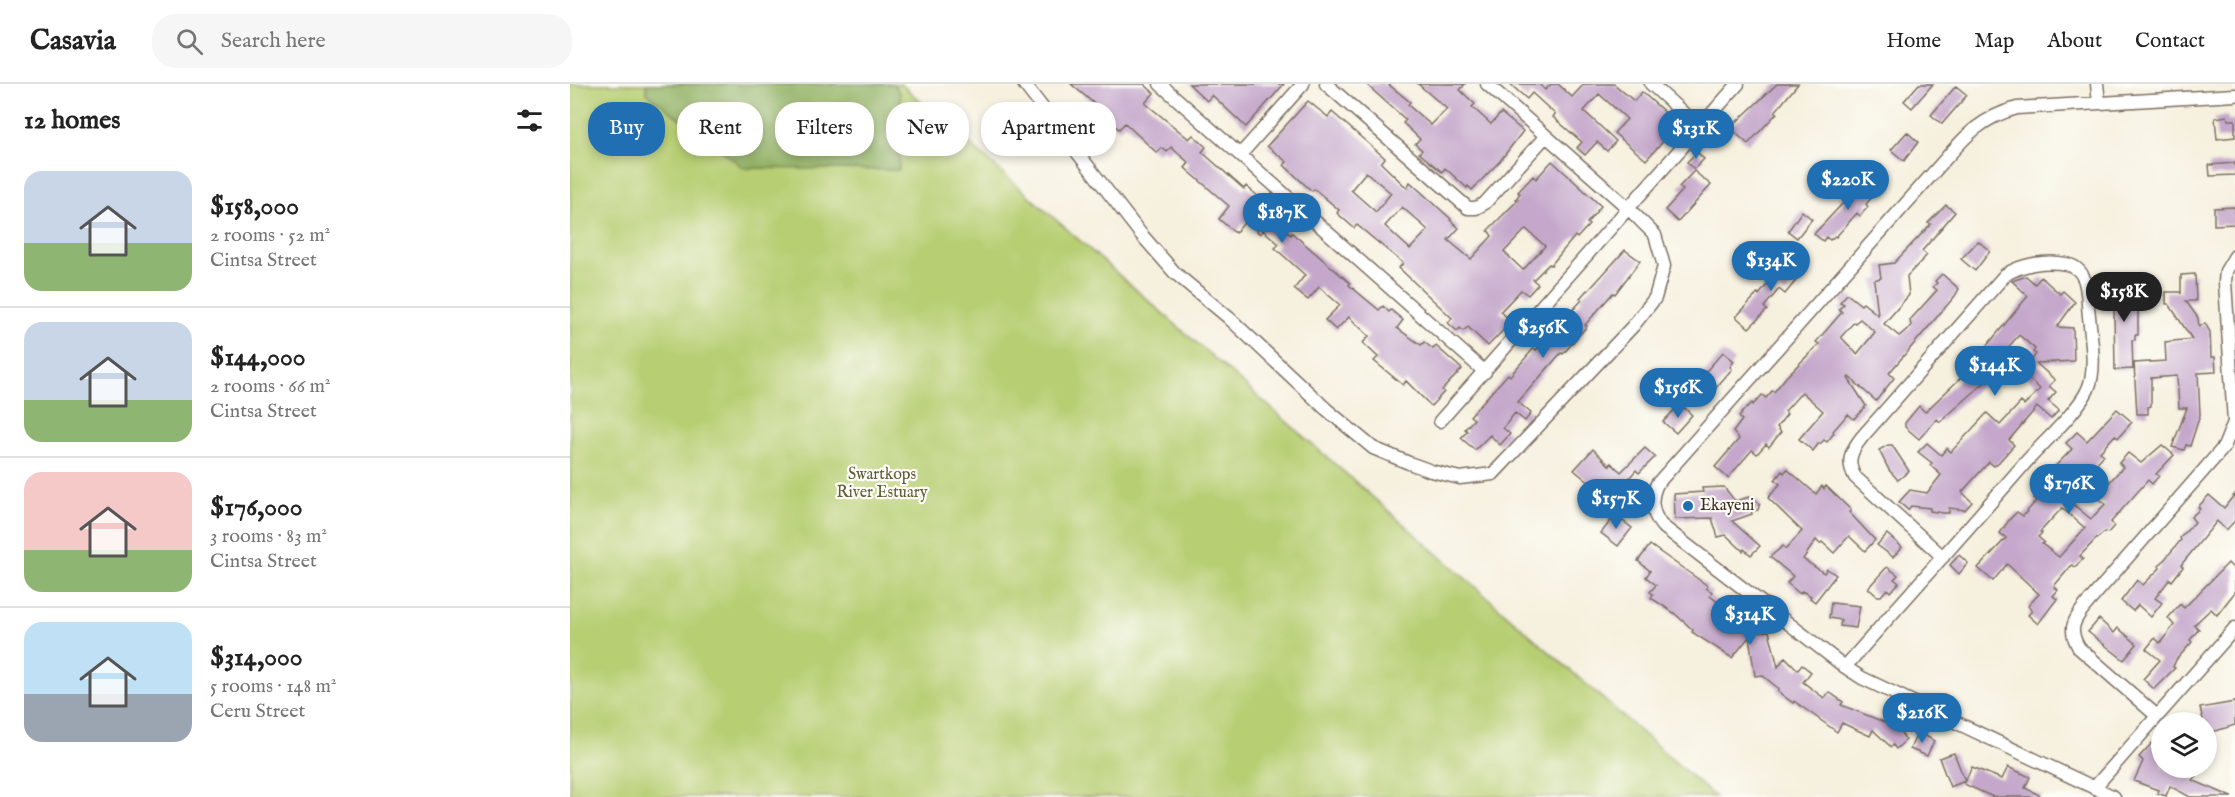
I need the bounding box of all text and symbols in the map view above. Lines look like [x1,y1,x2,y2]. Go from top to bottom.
search box [152,14,572,68]
text: Casavia [30,24,116,59]
icon: search [173,25,206,58]
text: Search here [221,27,326,55]
text: Home [1886,28,1941,55]
text: Map [1974,28,2014,55]
text: About [2047,28,2102,55]
text: Contact [2135,28,2205,55]
chip: Buy [588,102,665,156]
chip: Rent [677,102,763,156]
chip: Filters [775,102,874,156]
chip: New [886,102,969,156]
chip: Apartment [981,102,1116,156]
text: 12 homes [24,104,120,137]
icon: filters [513,104,546,137]
pin: $131K [1654,109,1738,160]
text: $131K [1672,116,1720,141]
pin: $220K [1806,160,1890,211]
text: $220K [1821,167,1875,192]
text: $158,000 [210,190,299,223]
pin: $187K [1240,193,1324,244]
icon: home [72,195,144,267]
text: $187K [1257,200,1307,225]
text: 2 rooms · 52 m² [210,223,330,248]
pin: $134K [1729,241,1813,292]
text: Cintsa Street [210,248,317,273]
text: $134K [1746,248,1796,273]
pin: $158K [2082,272,2166,323]
text: $158K [2100,279,2148,304]
pin: $256K [1501,308,1585,359]
text: $256K [1518,315,1568,340]
text: $144,000 [210,341,306,374]
icon: home [72,346,144,418]
pin: $144K [1953,346,2037,397]
text: $144K [1969,353,2021,378]
pin: $156K [1636,368,1720,419]
text: 2 rooms · 66 m² [210,374,331,399]
text: $156K [1654,375,1702,400]
text: Cintsa Street [210,399,317,424]
pin: $176K [2027,464,2111,515]
park label: Swartkops River Estuary [836,465,928,503]
text: $176K [2044,471,2094,496]
pin: $157K [1574,479,1658,530]
text: $157K [1591,486,1641,511]
text: $176,000 [210,491,302,524]
icon: home [72,496,144,568]
place label: Ekayeni [1700,496,1754,516]
marker: Ekayeni [1681,499,1695,513]
text: 3 rooms · 83 m² [210,524,327,549]
text: Cintsa Street [210,549,317,574]
pin: $314K [1708,595,1792,646]
text: $314K [1725,602,1775,627]
text: $314,000 [210,641,302,674]
icon: home [72,646,144,718]
text: 5 rooms · 148 m² [210,674,337,699]
pin: $216K [1880,693,1964,744]
text: Ceru Street [210,699,305,724]
text: $216K [1897,700,1947,725]
map controls [2151,712,2217,778]
button: layers [2151,712,2217,778]

